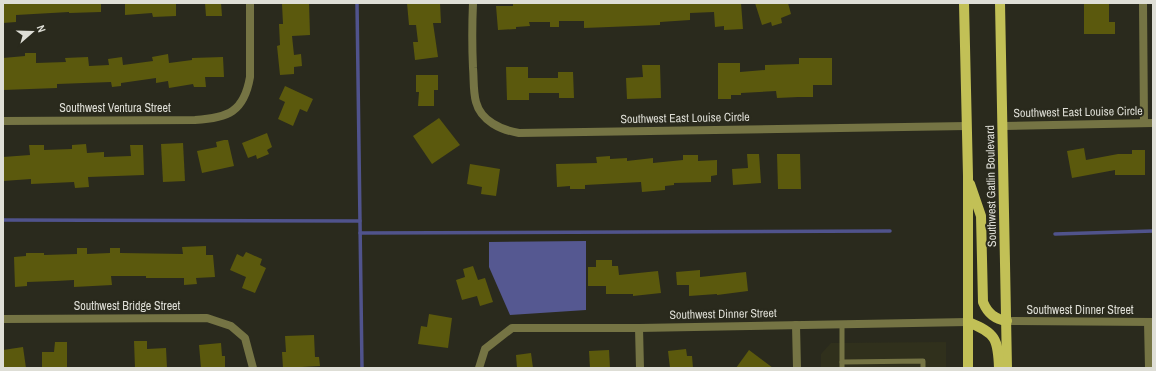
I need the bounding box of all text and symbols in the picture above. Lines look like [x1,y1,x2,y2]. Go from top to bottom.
north arrow [12,12,52,52]
text: N [34,23,49,34]
street label: Southwest Ventura Street [59,100,171,116]
street label: Southwest East Louise Circle [1013,103,1143,121]
street label: Southwest East Louise Circle [620,109,750,127]
street label: Southwest Gatlin Boulevard [982,125,1000,247]
street label: Southwest Bridge Street [74,298,181,314]
street label: Southwest Dinner Street [1026,302,1134,318]
street label: Southwest Dinner Street [669,305,777,323]

